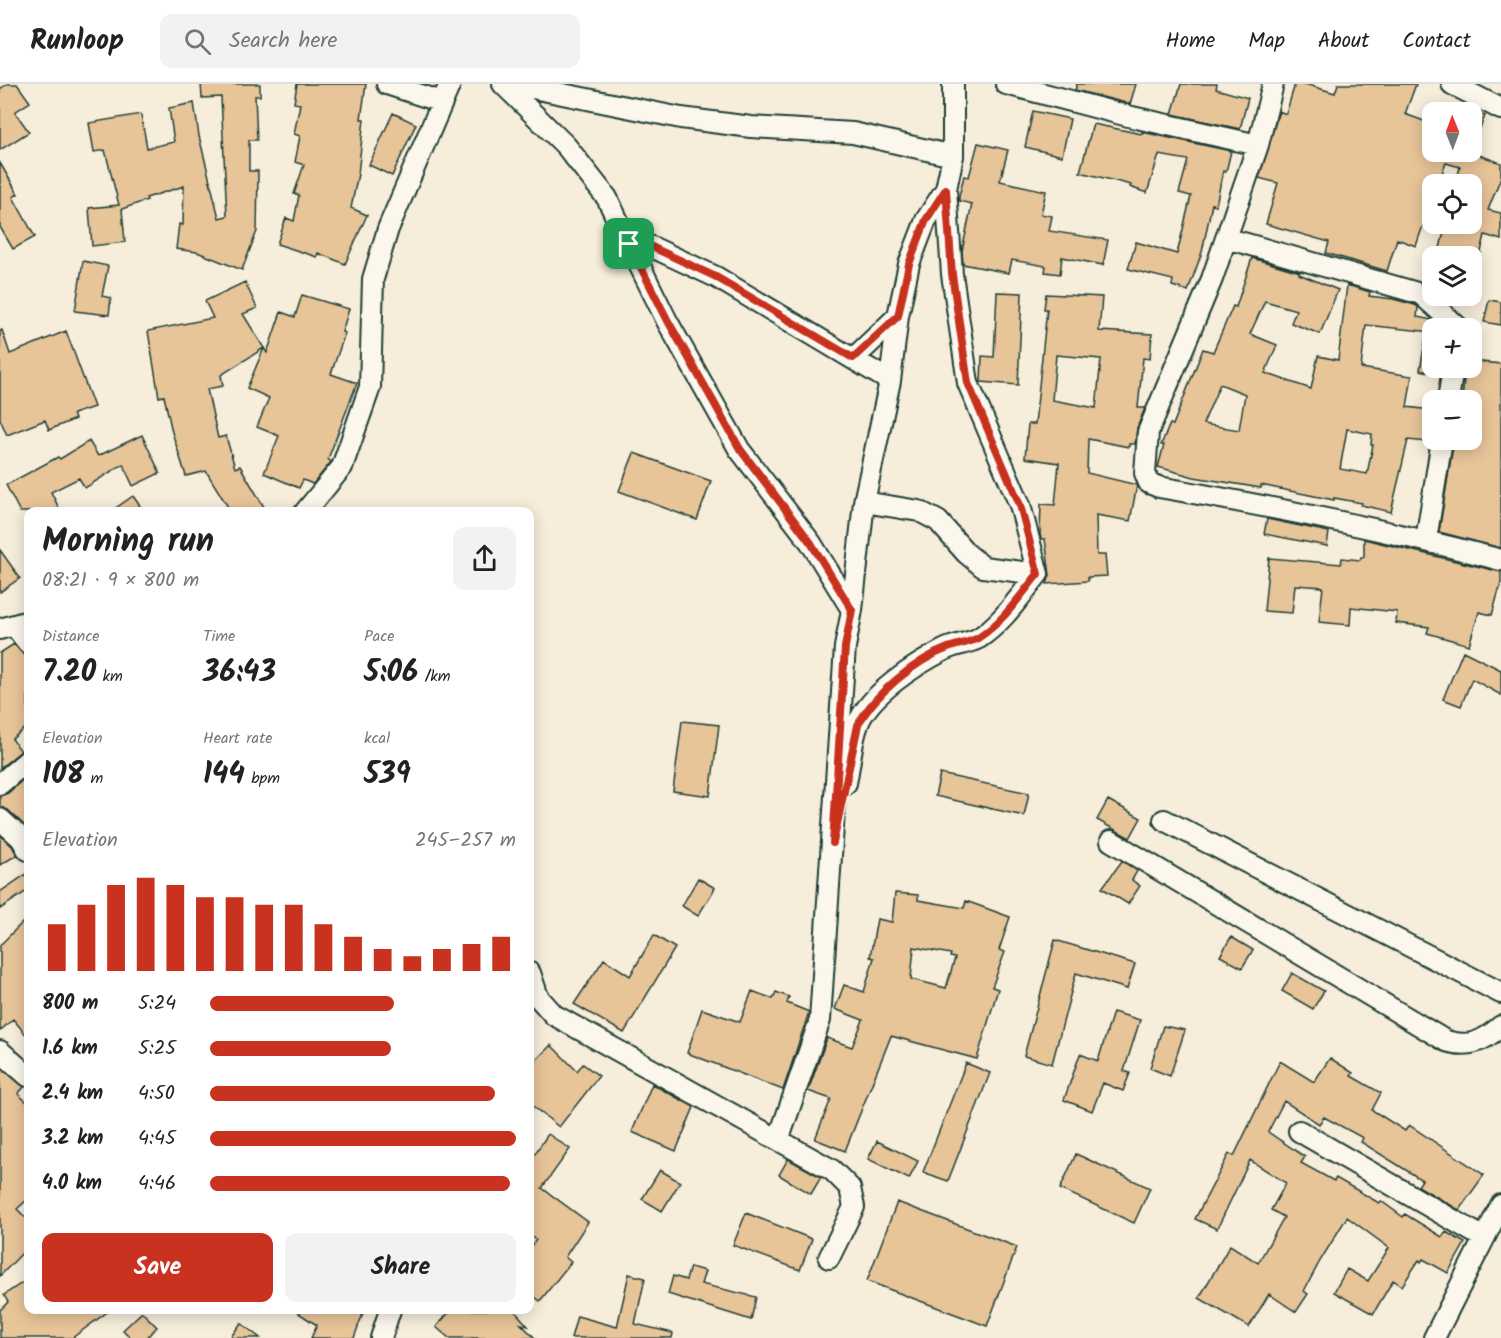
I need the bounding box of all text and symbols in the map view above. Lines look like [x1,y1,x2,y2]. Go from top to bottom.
search box [160,14,580,68]
text: Runloop [30,19,124,64]
text: Search here [229,24,337,59]
icon: search [181,25,214,58]
text: Home [1166,25,1215,58]
text: Map [1248,25,1285,58]
text: About [1318,25,1369,58]
text: Contact [1402,25,1471,58]
north arrow [1422,102,1482,162]
map controls [1422,102,1482,450]
button: locate [1422,174,1482,234]
pin [603,218,654,269]
icon: arrive [612,227,645,260]
button: layers [1422,246,1482,306]
button: + [1422,318,1482,378]
button: − [1422,390,1482,450]
text: Morning run [42,516,214,569]
button: share [453,527,516,590]
text: 08:21 · 9 × 800 m [42,565,199,597]
text: Distance [42,624,100,649]
text: Time [203,624,235,649]
text: Pace [364,624,395,649]
text: 7.20 [42,649,96,697]
text: 36:43 [203,649,276,697]
text: 5:06 [364,649,418,697]
text: km [96,664,123,689]
text: /km [418,664,451,689]
text: Elevation [42,726,103,751]
text: Heart rate [203,726,273,751]
text: kcal [364,726,390,751]
text: 108 [42,751,84,799]
text: 144 [203,751,245,799]
text: 539 [364,751,411,799]
text: m [84,766,103,791]
text: bpm [245,766,280,791]
text: Elevation [42,825,118,857]
text: 245–257 m [415,825,516,857]
text: 800 m [42,988,98,1020]
text: 5:24 [138,988,176,1020]
text: 1.6 km [42,1033,98,1065]
text: 5:25 [138,1033,176,1065]
text: 2.4 km [42,1078,103,1110]
text: 4:50 [138,1078,175,1110]
text: 3.2 km [42,1123,103,1155]
text: 4:45 [138,1123,176,1155]
text: 4.0 km [42,1168,102,1200]
text: 4:46 [138,1168,176,1200]
button: Save [42,1233,273,1302]
button: Share [285,1233,516,1302]

